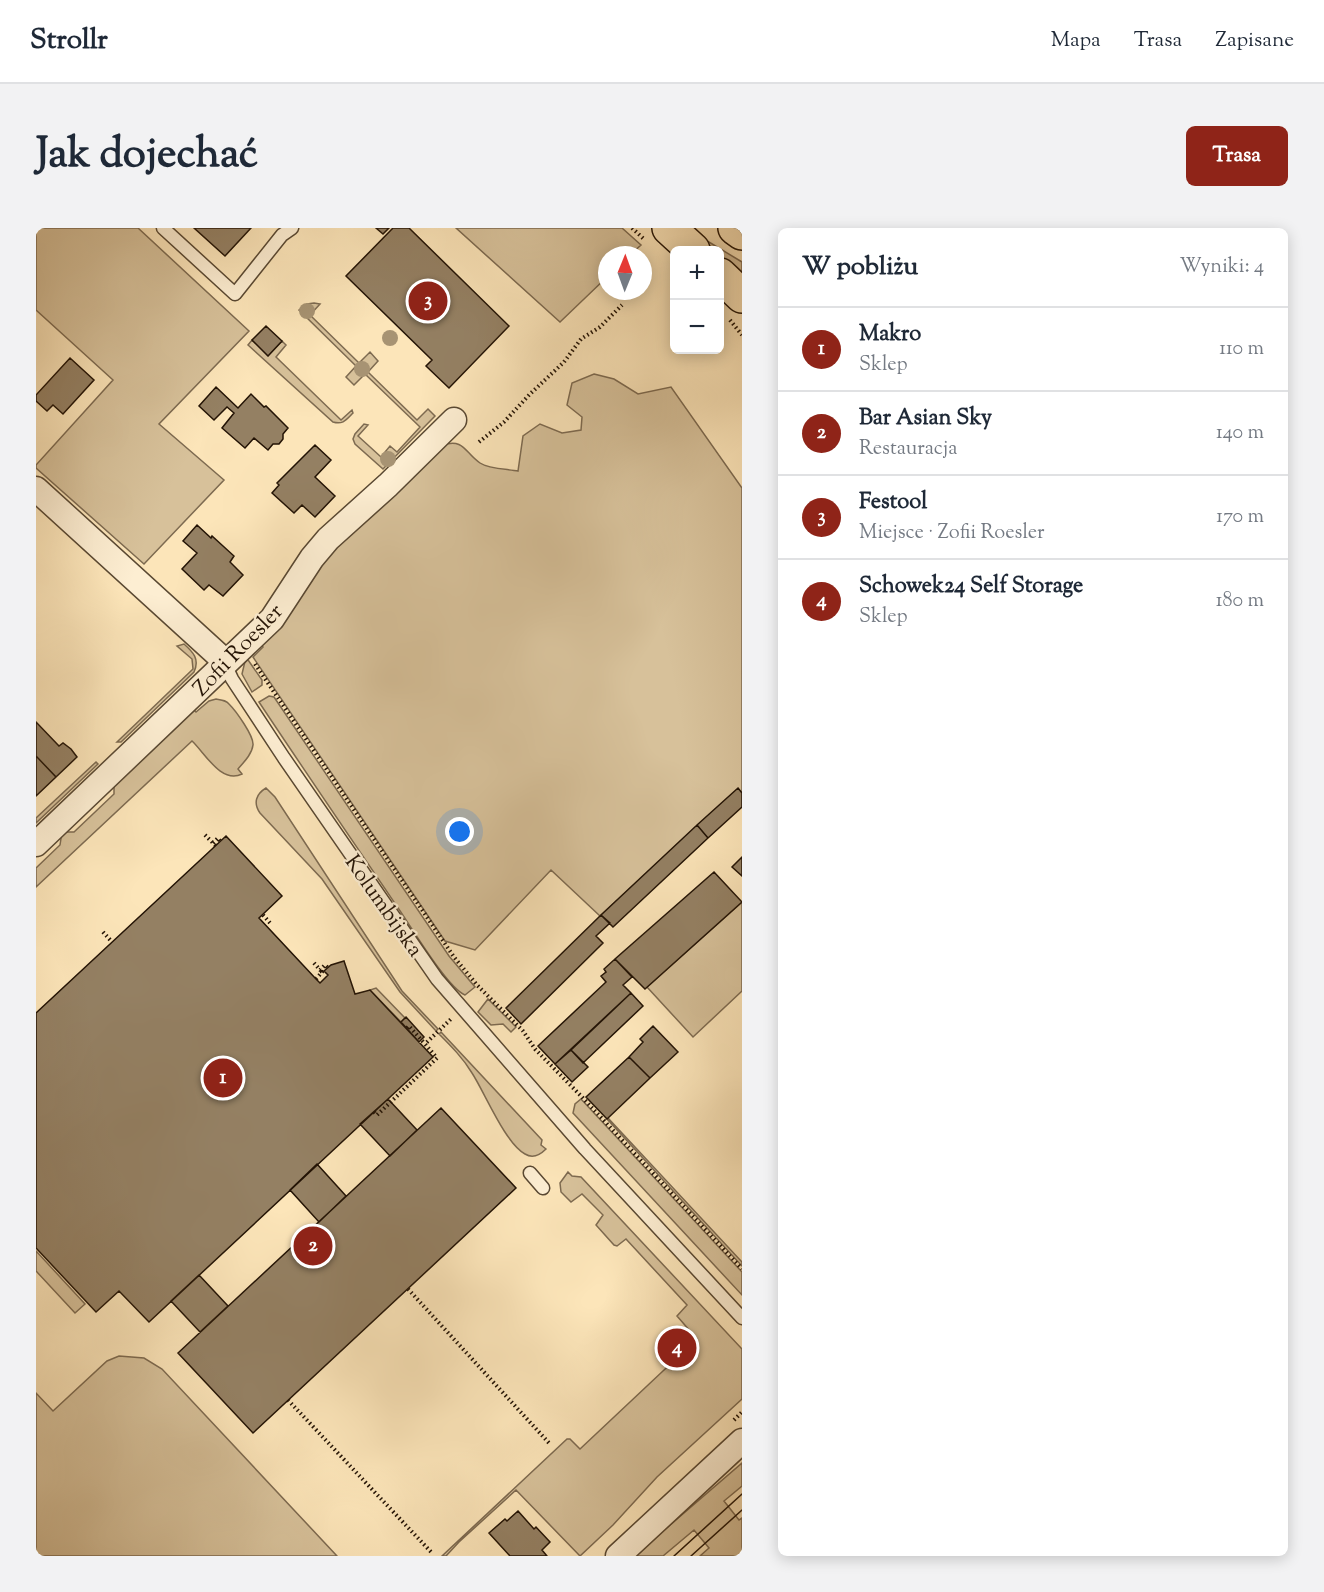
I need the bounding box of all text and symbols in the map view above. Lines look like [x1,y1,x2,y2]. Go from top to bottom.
text: Strollr [30,21,108,61]
text: Mapa [1051,26,1101,56]
text: Trasa [1134,26,1182,56]
text: Zapisane [1215,26,1294,56]
text: Jak dojechać [36,126,258,186]
button: Trasa [1186,126,1288,186]
north arrow [598,246,652,300]
map controls [670,246,724,354]
button: + [670,246,724,300]
text: W pobliżu [802,249,918,286]
text: Wyniki: 4 [1179,253,1264,282]
pin: 3 [408,278,448,324]
button: − [670,300,724,354]
text: Makro [859,319,921,351]
text: 1 [818,335,825,364]
text: 110 m [1219,335,1264,364]
text: Sklep [859,351,908,380]
text: Bar Asian Sky [859,403,992,435]
text: 2 [817,419,826,448]
text: 140 m [1216,419,1264,448]
text: Restauracja [859,435,957,464]
text: Festool [859,487,927,519]
text: 3 [817,503,826,532]
text: 170 m [1216,503,1264,532]
text: Miejsce · Zofii Roesler [859,519,1045,548]
text: Schowek24 Self Storage [859,571,1083,603]
text: 4 [816,587,827,616]
text: 180 m [1216,587,1264,616]
street label: Zofii Roesler [187,598,292,705]
text: Sklep [859,603,908,632]
your location [445,817,474,846]
street label: Kolumbijska [335,849,430,964]
pin: 1 [204,1056,243,1100]
pin: 2 [294,1224,332,1268]
pin: 4 [658,1326,696,1370]

